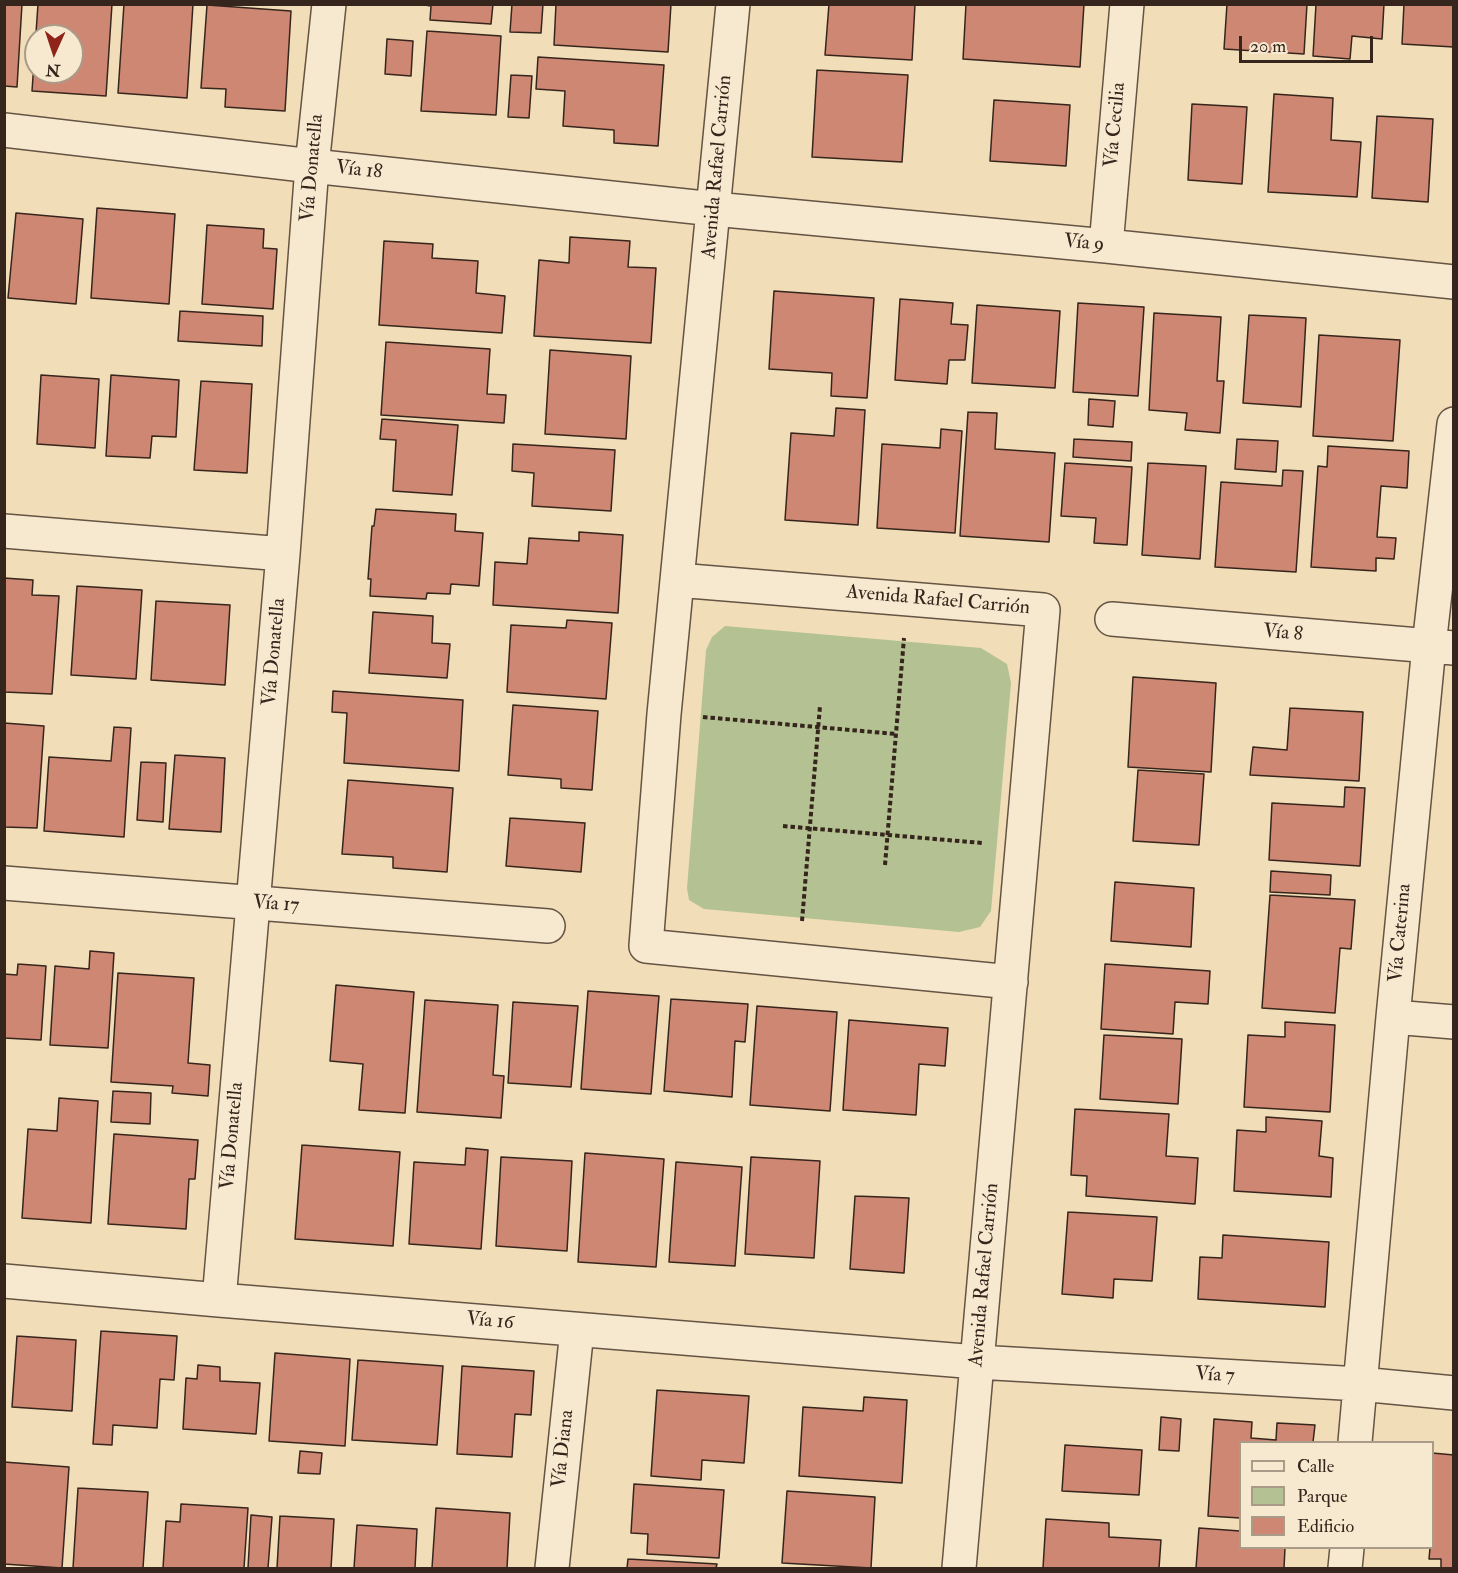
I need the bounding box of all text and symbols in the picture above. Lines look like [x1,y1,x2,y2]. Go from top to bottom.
north arrow [24,24,84,84]
scale bar [1242,24,1376,62]
text: 20 m [1250,35,1286,58]
text: N [45,60,61,80]
street label: Avenida Rafael Carrión [698,74,738,260]
street label: Vía Cecilia [1100,81,1132,169]
street label: Vía Donatella [296,113,330,223]
street label: Vía 18 [334,157,384,185]
street label: Vía 9 [1063,230,1105,258]
street label: Avenida Rafael Carrión [845,581,1031,621]
street label: Vía Donatella [258,597,292,707]
street label: Vía 8 [1262,620,1304,648]
street label: Vía Caterina [1385,883,1417,983]
street label: Vía 17 [252,891,300,919]
street label: Vía Donatella [216,1081,250,1191]
street label: Avenida Rafael Carrión [965,1182,1005,1368]
street label: Vía 16 [465,1308,515,1336]
street label: Vía 7 [1195,1363,1235,1389]
street label: Vía Diana [548,1409,580,1489]
legend [1239,1441,1434,1549]
text: Calle [1297,1455,1334,1478]
text: Parque [1297,1485,1347,1508]
text: Edificio [1297,1515,1354,1538]

